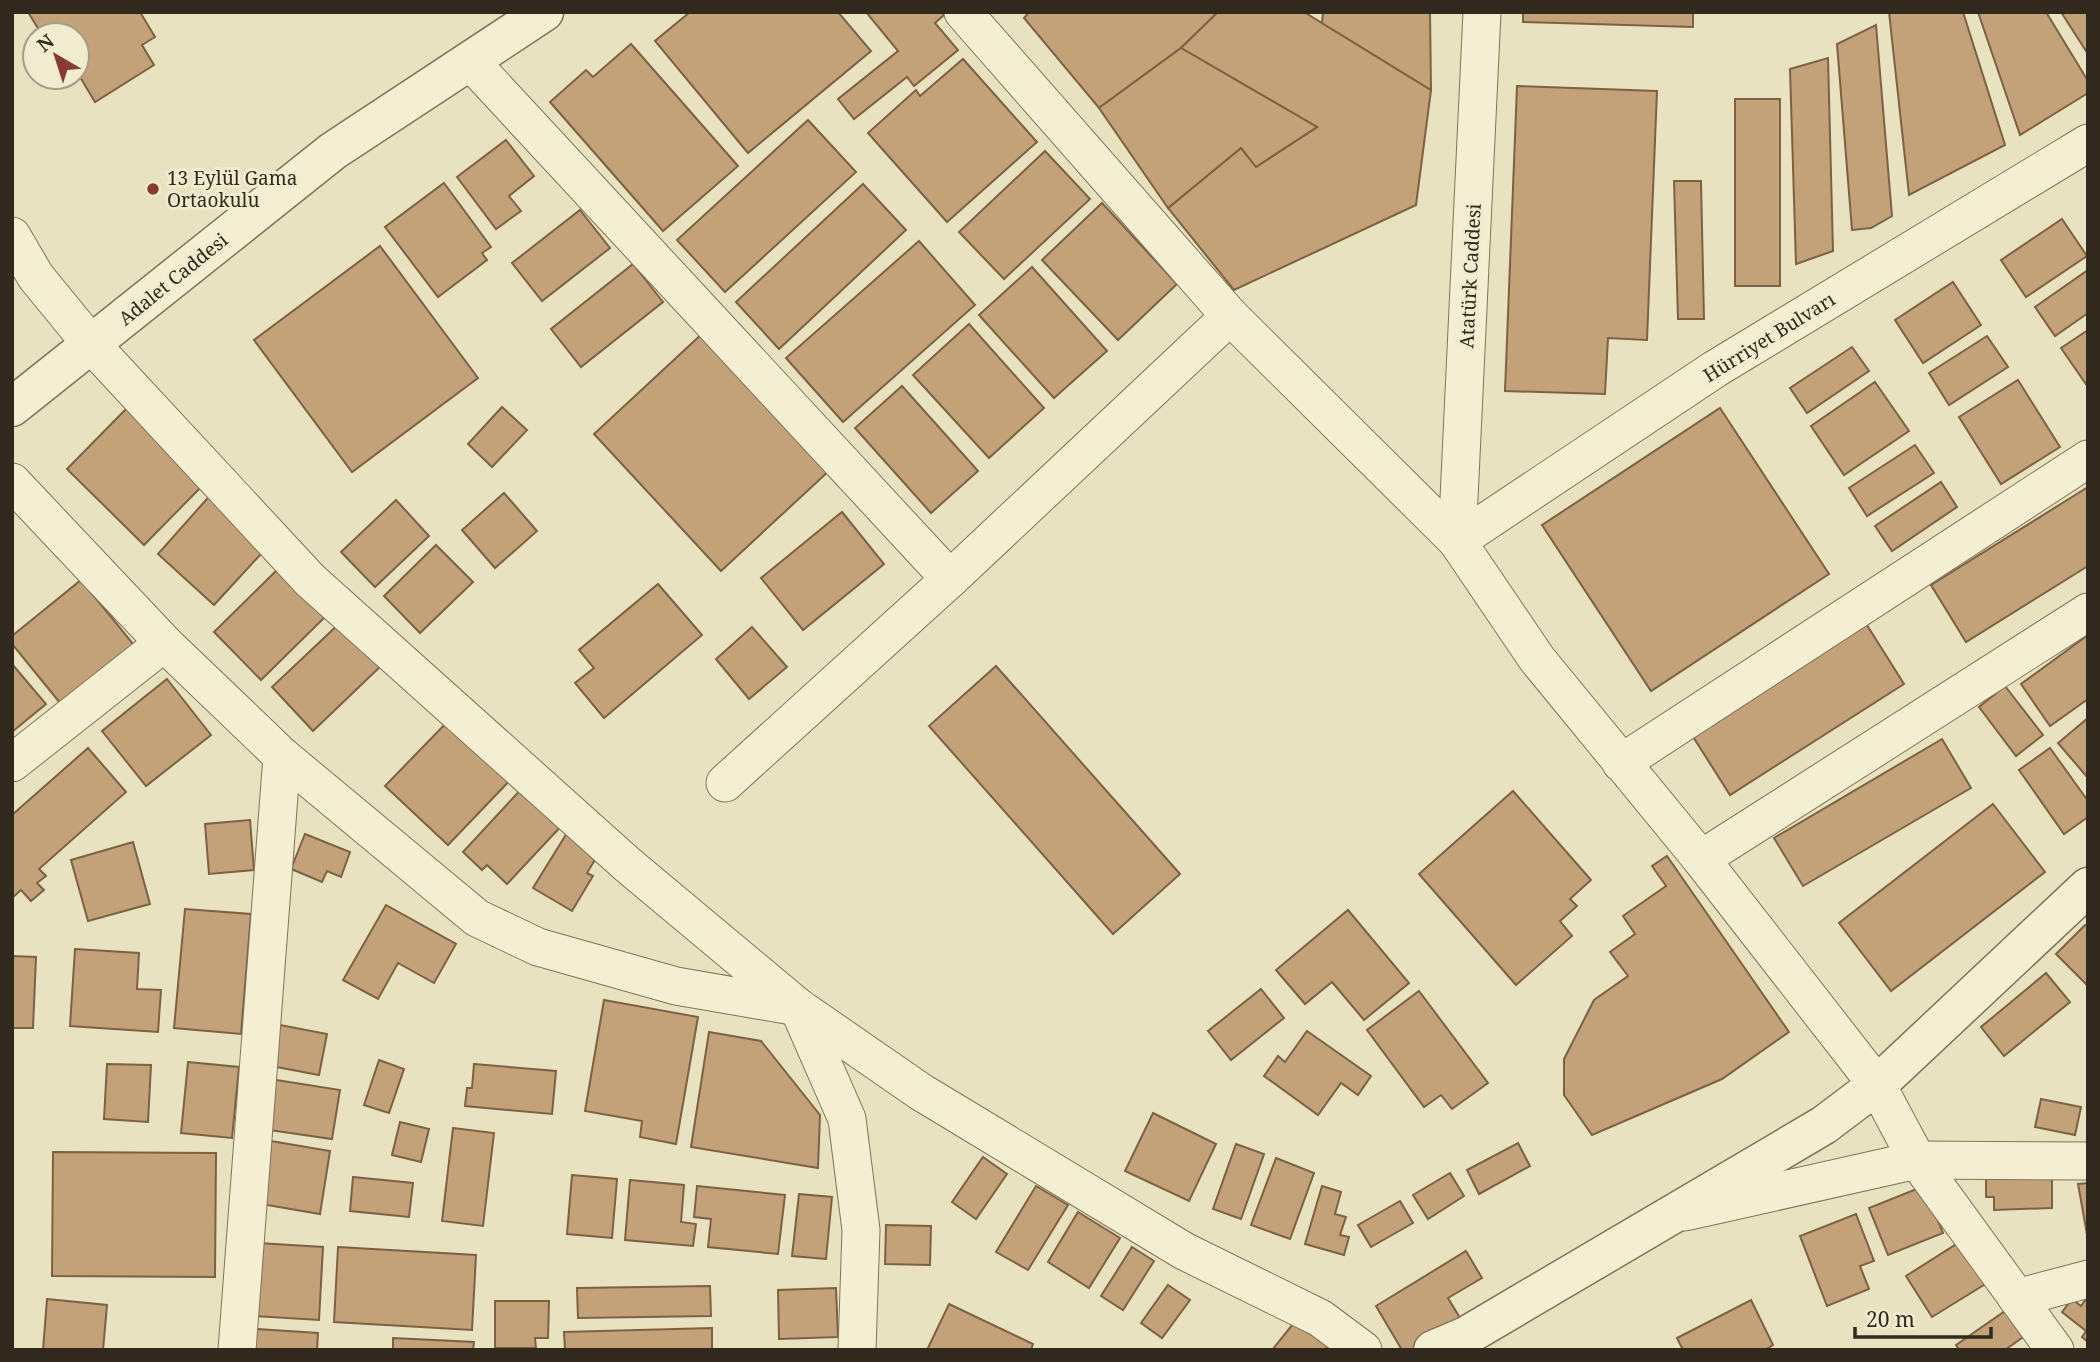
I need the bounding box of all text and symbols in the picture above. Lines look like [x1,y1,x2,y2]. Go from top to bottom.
north arrow [21,21,91,91]
text: N [31,28,59,58]
place label: 13 Eylül Gama Ortaokulu [167,165,297,213]
marker: 13 Eylül Gama Ortaokulu [145,181,161,197]
street label: Atatürk Caddesi [1453,203,1487,349]
street label: Adalet Caddesi [113,227,233,331]
street label: Hürriyet Bulvarı [1698,286,1840,388]
scale bar [1855,1296,1992,1340]
text: 20 m [1866,1305,1915,1333]

